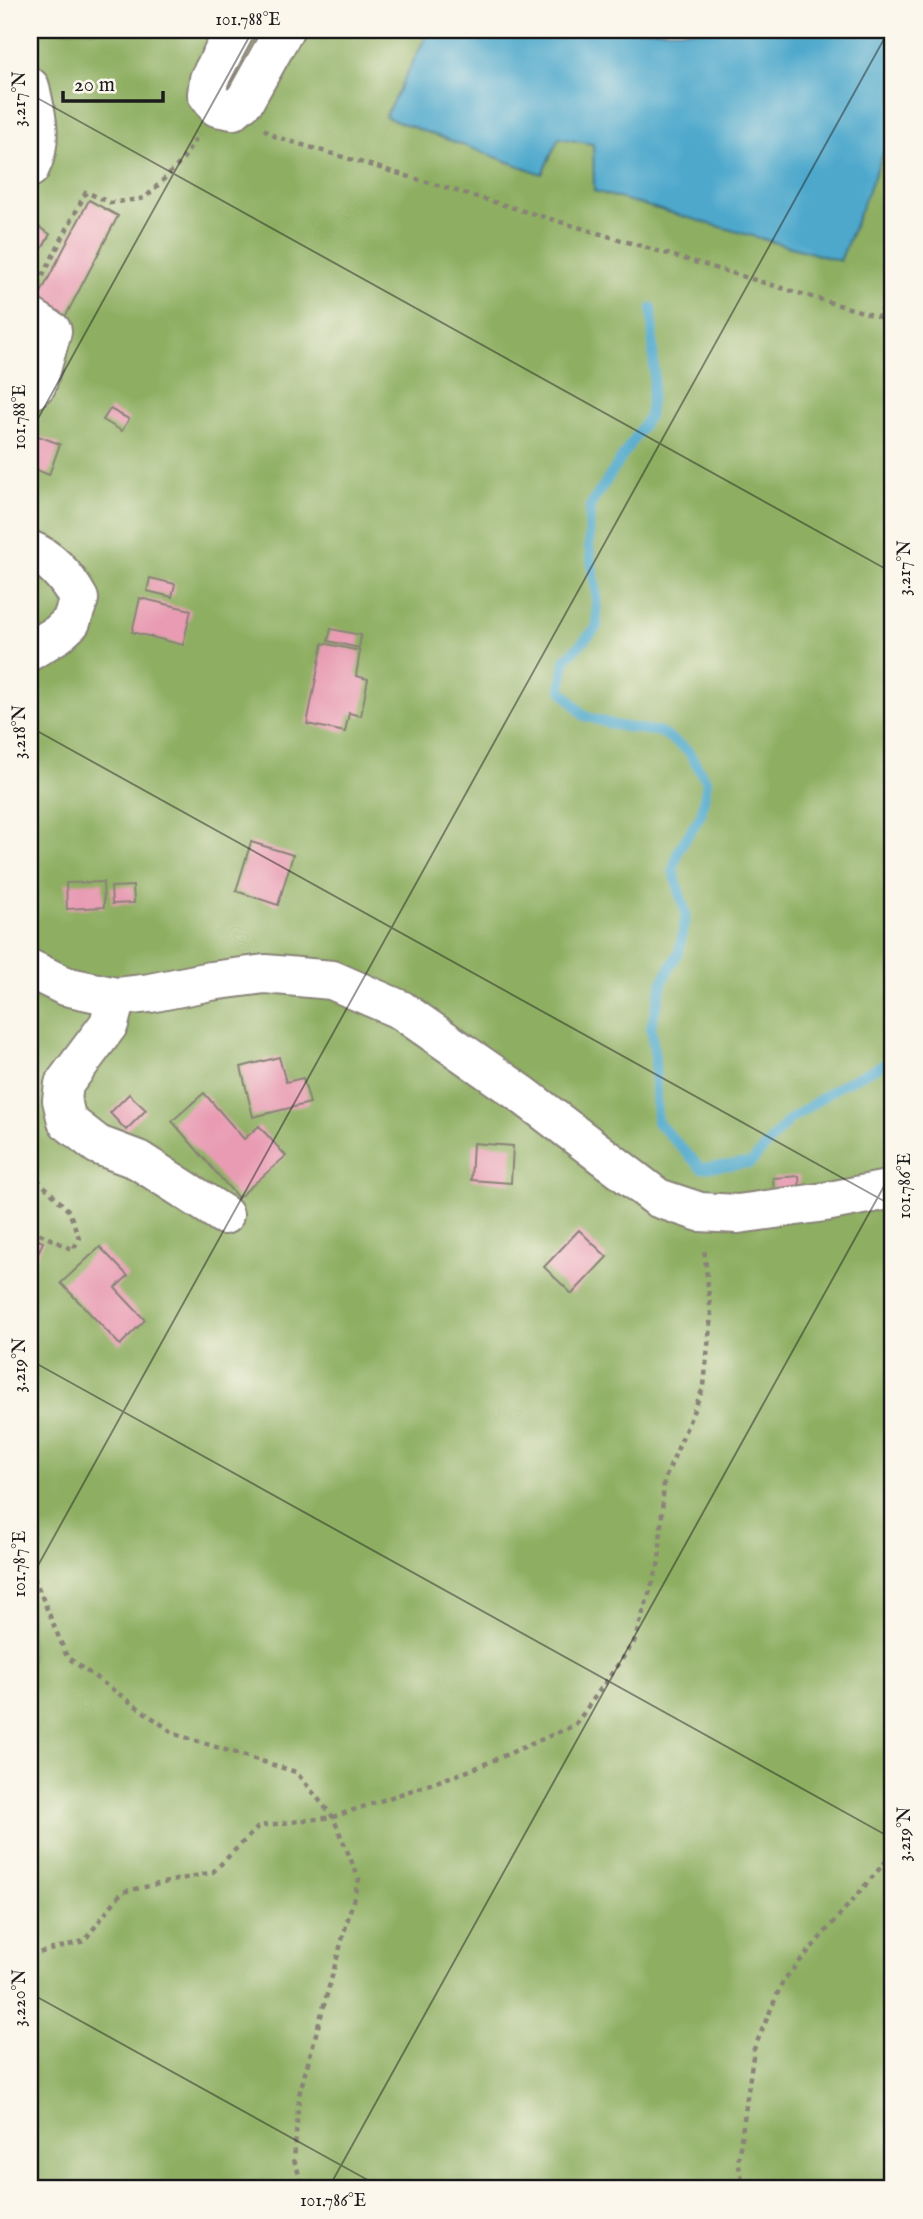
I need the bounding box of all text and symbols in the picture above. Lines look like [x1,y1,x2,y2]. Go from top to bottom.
text: 101.788°E [215,9,281,32]
scale bar [63,60,163,104]
text: 3.217°N [9,71,32,127]
text: 20 m [74,72,115,99]
text: 101.788°E [9,384,32,450]
text: 3.217°N [894,540,917,596]
text: 3.218°N [9,705,32,759]
text: 101.786°E [894,1153,917,1219]
text: 3.219°N [9,1337,32,1392]
text: 101.787°E [9,1530,32,1598]
text: 3.219°N [894,1806,917,1861]
text: 3.220°N [9,1969,32,2027]
text: 101.786°E [300,2190,366,2213]

